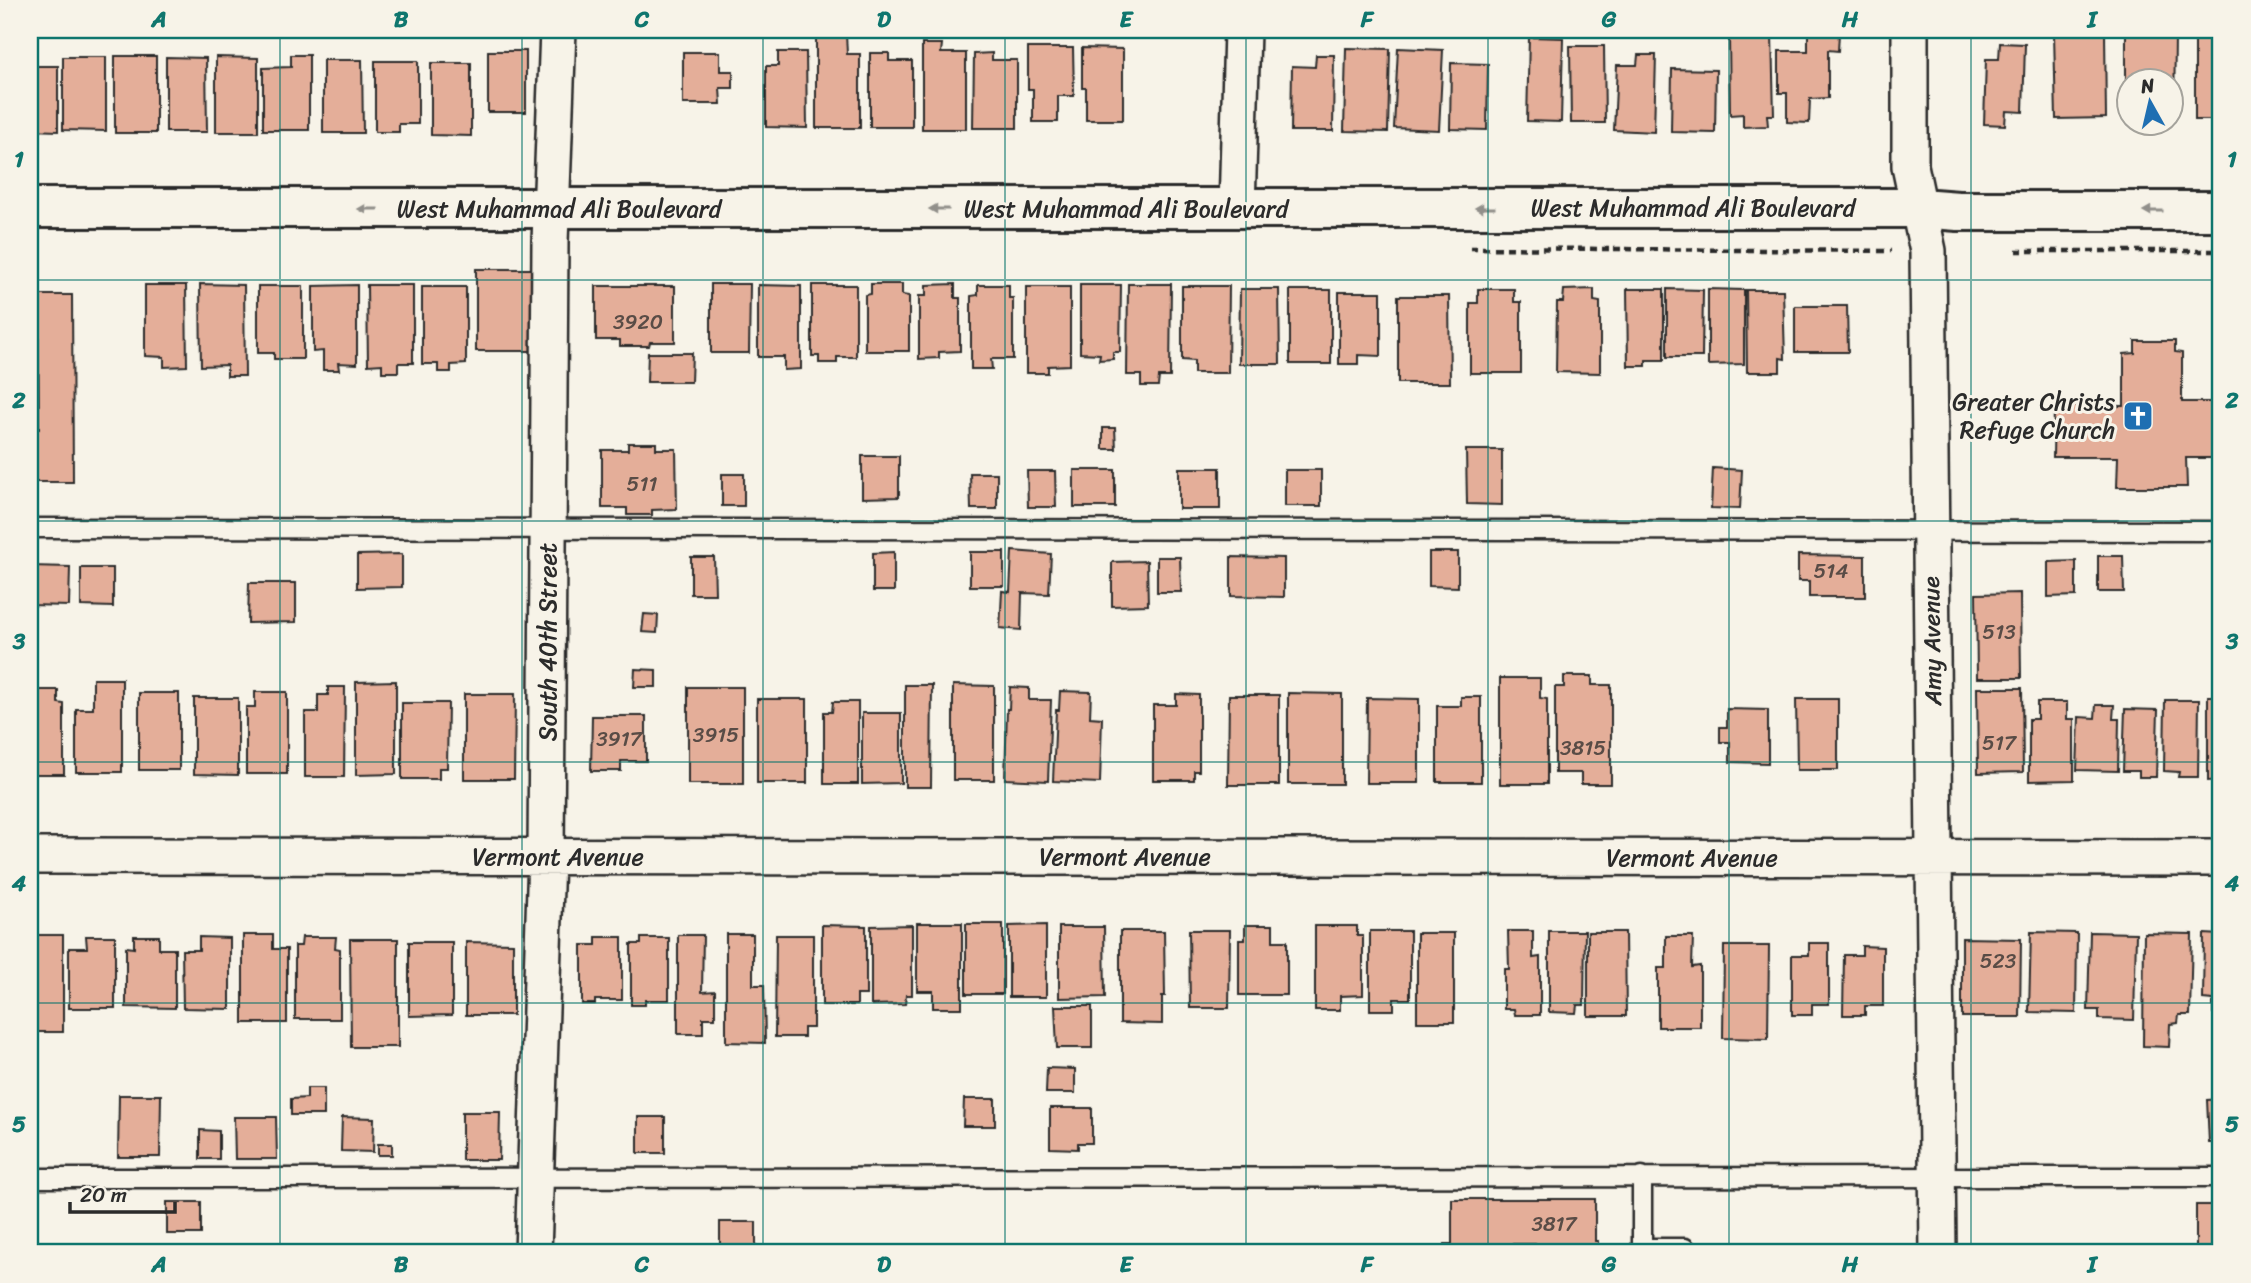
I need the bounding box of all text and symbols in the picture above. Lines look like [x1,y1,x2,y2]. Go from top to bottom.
text: A [150,0,167,40]
text: B [394,0,409,40]
text: C [634,0,650,40]
text: D [877,0,892,40]
text: E [1120,0,1135,40]
text: F [1360,0,1375,40]
text: G [1601,0,1617,40]
text: H [1841,0,1859,40]
text: I [2086,0,2098,40]
north arrow [2114,66,2184,136]
text: N [2138,68,2157,103]
text: 1 [14,139,24,180]
text: 1 [2227,139,2237,180]
street label: West Muhammad Ali Boulevard [1531,187,1857,229]
street label: West Muhammad Ali Boulevard [397,188,723,230]
street label: West Muhammad Ali Boulevard [964,188,1290,230]
one-way arrow [1473,202,1495,214]
one-way arrow [357,203,379,215]
one-way arrow [927,203,949,215]
one-way arrow [2142,205,2164,217]
house number: 3920 [613,303,663,341]
text: 2 [11,380,26,421]
text: 2 [2224,380,2239,421]
place label: Greater Christs Refuge Church [1952,381,2115,451]
church icon: Greater Christs Refuge Church [2121,399,2155,433]
house number: 511 [627,465,657,503]
street label: South 40th Street [527,543,569,741]
house number: 514 [1814,552,1848,590]
street label: Amy Avenue [1910,576,1954,707]
house number: 513 [1982,613,2016,651]
text: 3 [12,621,26,662]
text: 3 [2225,621,2239,662]
house number: 3915 [693,716,739,754]
house number: 3917 [596,720,644,758]
house number: 517 [1982,724,2018,762]
house number: 3815 [1560,729,1606,767]
street label: Vermont Avenue [472,836,644,878]
street label: Vermont Avenue [1039,836,1211,878]
street label: Vermont Avenue [1606,837,1778,879]
text: 4 [11,863,27,904]
text: 4 [2224,863,2240,904]
house number: 523 [1980,942,2017,980]
text: 5 [12,1104,26,1145]
text: 5 [2225,1104,2239,1145]
scale bar [70,1171,175,1215]
text: 20 m [80,1176,127,1214]
house number: 3817 [1531,1205,1579,1243]
text: A [150,1244,167,1283]
text: B [394,1244,409,1283]
text: C [634,1244,650,1283]
text: D [877,1244,892,1283]
text: E [1120,1244,1135,1283]
text: F [1360,1244,1375,1283]
text: G [1601,1244,1617,1283]
text: H [1841,1244,1859,1283]
text: I [2086,1244,2098,1283]

